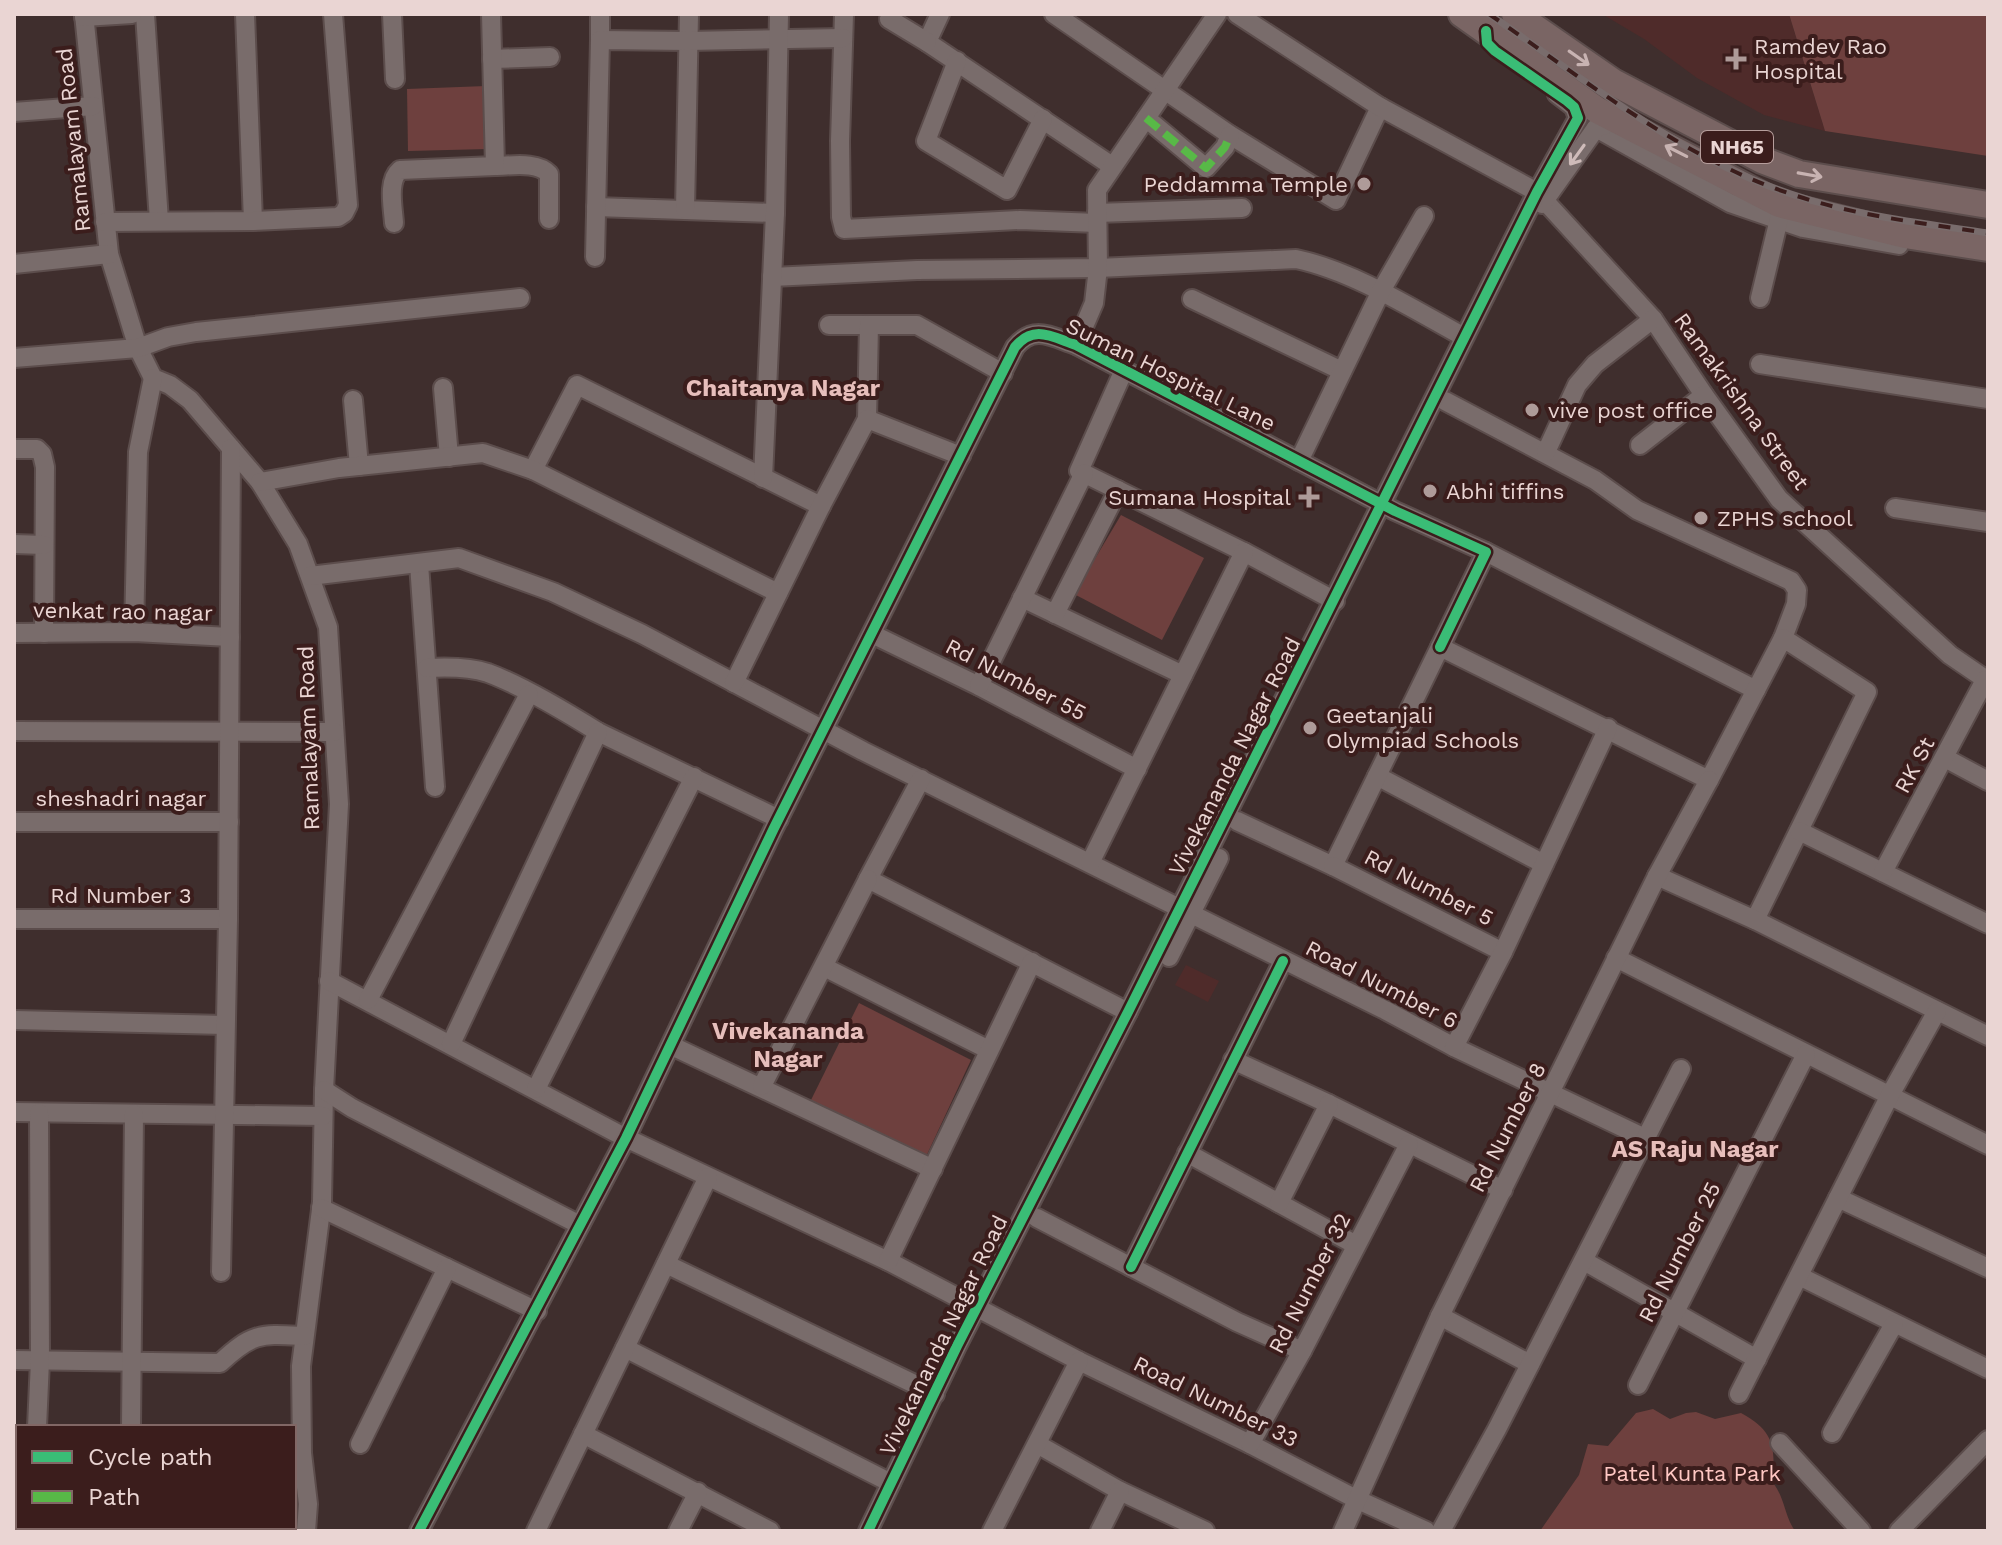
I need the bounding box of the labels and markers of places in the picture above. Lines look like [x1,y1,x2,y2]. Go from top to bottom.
place label: Ramdev Rao Hospital [1754,34,1887,84]
marker: Ramdev Rao Hospital [1725,48,1747,70]
place label: Peddamma Temple [1144,172,1348,197]
marker: Peddamma Temple [1355,175,1373,193]
place label: vive post office [1548,398,1713,423]
marker: vive post office [1523,401,1541,419]
place label: Abhi tiffins [1446,479,1564,504]
marker: Abhi tiffins [1421,482,1439,500]
place label: Sumana Hospital [1108,485,1291,510]
marker: Sumana Hospital [1298,486,1320,508]
place label: ZPHS school [1717,506,1853,531]
marker: ZPHS school [1692,509,1710,527]
place label: Geetanjali Olympiad Schools [1326,703,1519,753]
marker: Geetanjali Olympiad Schools [1301,719,1319,737]

